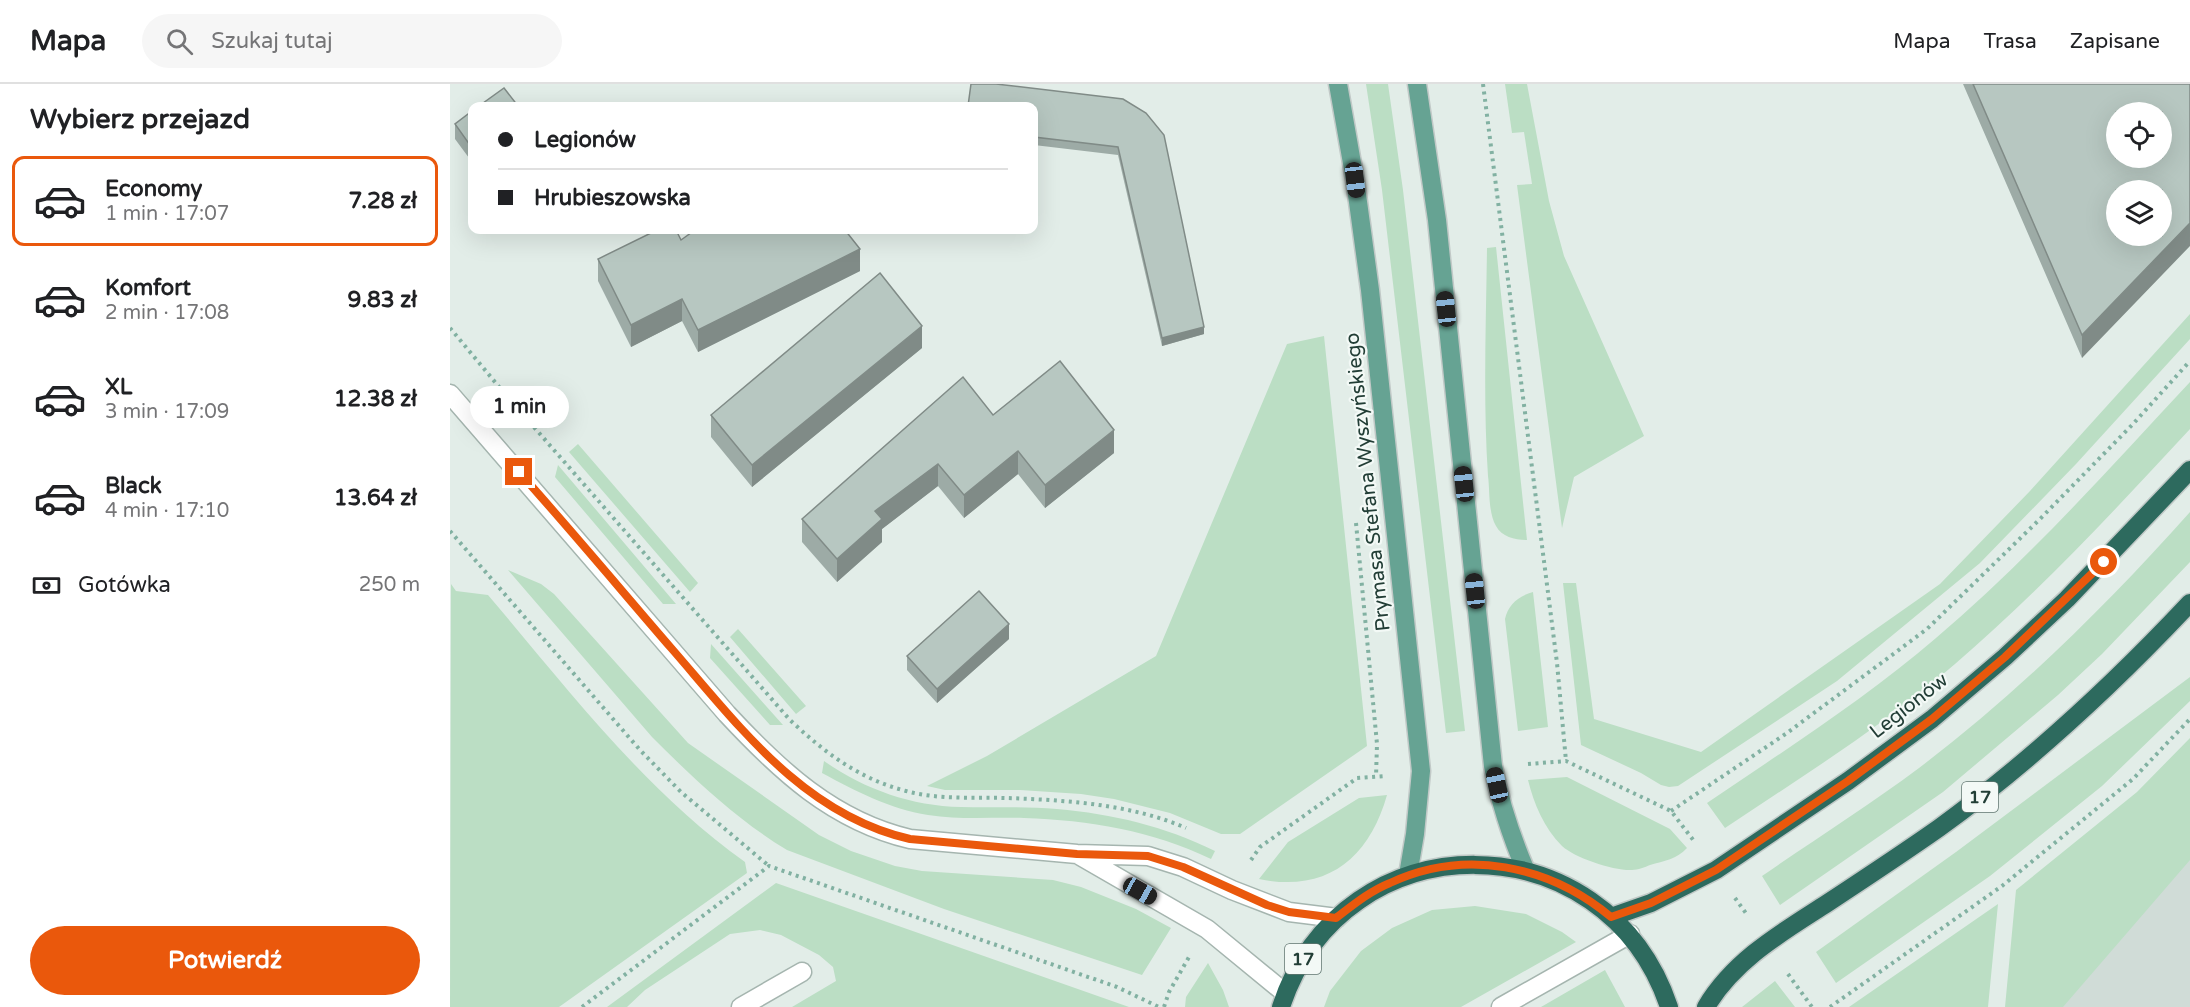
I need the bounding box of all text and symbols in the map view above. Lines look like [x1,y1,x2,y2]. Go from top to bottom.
search box [142,14,562,68]
text: Mapa [30,24,106,58]
icon: search [163,25,196,58]
text: Szukaj tutaj [211,28,333,54]
text: Mapa [1893,29,1950,54]
text: Trasa [1983,29,2037,54]
text: Zapisane [2070,29,2160,54]
map controls [2106,102,2172,246]
button: locate [2106,102,2172,168]
text: Wybierz przejazd [30,103,250,136]
text: Legionów [534,127,636,153]
car [1344,161,1366,199]
icon: car [33,174,87,228]
text: Economy [105,176,202,202]
button: layers [2106,180,2172,246]
text: Hrubieszowska [534,185,691,211]
text: 7.28 zł [349,188,417,214]
text: 1 min · 17:07 [105,202,229,226]
icon: car [33,273,87,327]
text: Komfort [105,275,191,301]
text: 9.83 zł [348,287,417,313]
car [1435,290,1457,328]
text: 2 min · 17:08 [105,301,229,325]
street label: Prymasa Stefana Wyszyńskiego [1340,332,1396,632]
icon: car [33,372,87,426]
text: XL [105,374,132,400]
callout: 1 min [470,385,568,427]
text: 12.38 zł [334,386,417,412]
text: 1 min [493,395,546,419]
text: 3 min · 17:09 [105,400,229,424]
route end [505,458,532,485]
car [1453,465,1475,503]
icon: car [33,471,87,525]
text: Black [105,473,162,499]
text: 13.64 zł [334,485,417,511]
text: 4 min · 17:10 [105,499,229,523]
route start [2090,548,2117,575]
icon: cash [30,569,63,602]
text: Gotówka [78,572,171,598]
car [1464,572,1486,610]
text: 250 m [359,573,420,597]
street label: Legionów [1865,668,1953,744]
car [1484,766,1510,804]
road number: 17 [1962,782,1998,812]
car [1120,874,1160,908]
button: Potwierdź [30,926,420,995]
road number: 17 [1285,944,1321,974]

